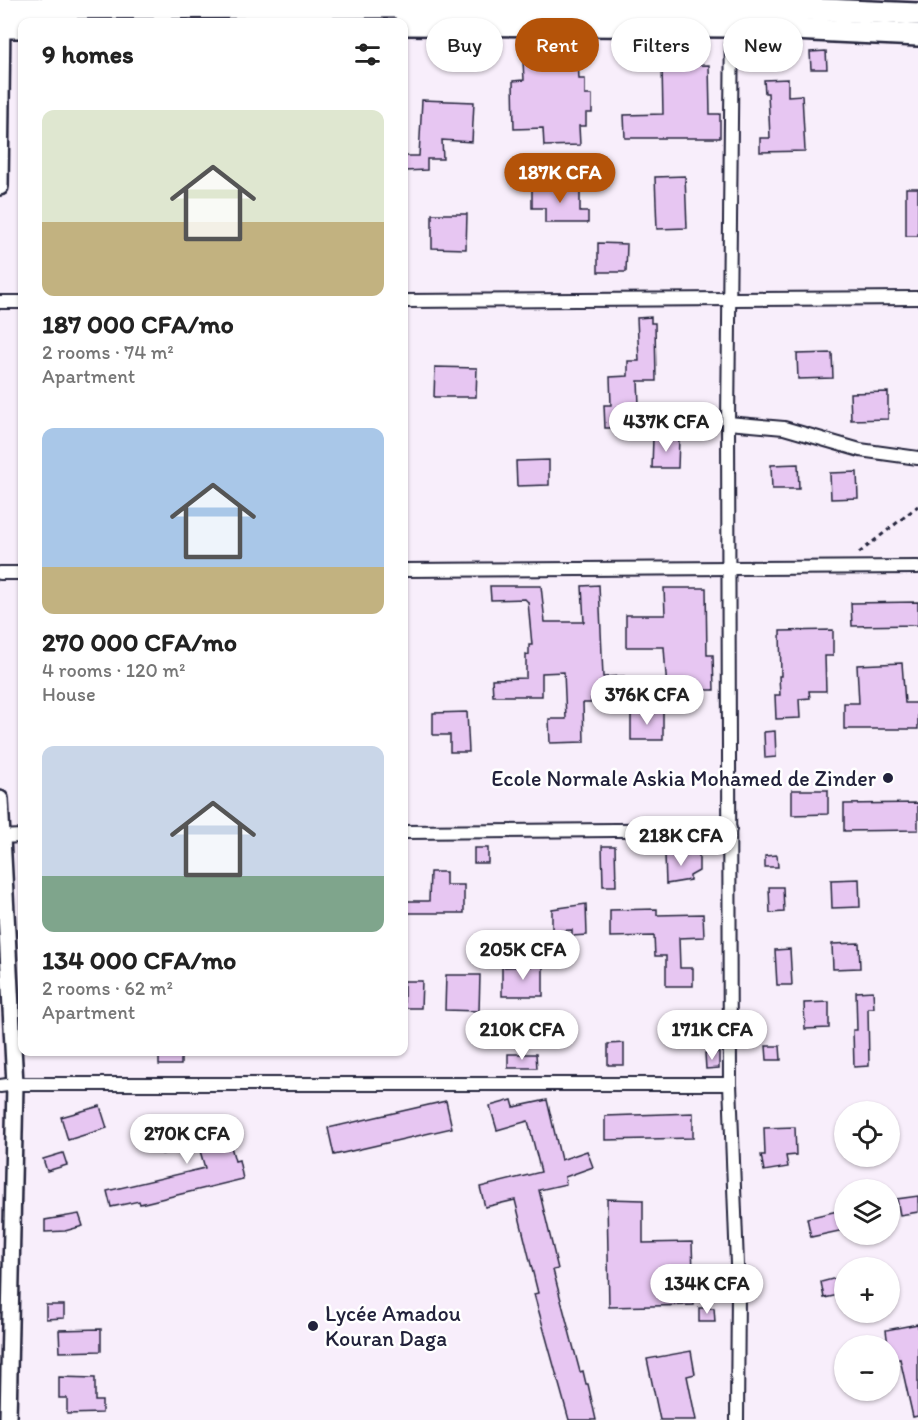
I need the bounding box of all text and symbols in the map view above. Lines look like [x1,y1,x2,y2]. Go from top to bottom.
chip: Buy [426,18,503,72]
chip: Rent [515,18,599,72]
chip: Filters [611,18,711,72]
chip: New [723,18,803,72]
text: 9 homes [42,38,134,70]
icon: filters [351,38,384,71]
icon: home [159,149,267,257]
pin: 187K CFA [498,153,622,204]
text: 187K CFA [518,160,602,184]
text: 187 000 CFA/mo [42,308,234,340]
text: 2 rooms · 74 m² [42,340,174,364]
text: Apartment [42,364,135,388]
pin: 437K CFA [604,402,728,453]
text: 437K CFA [623,409,709,433]
icon: home [159,467,267,575]
text: 270 000 CFA/mo [42,626,237,658]
text: 4 rooms · 120 m² [42,658,185,682]
pin: 376K CFA [585,675,709,726]
text: House [42,682,96,706]
text: 376K CFA [605,682,689,706]
place label: Ecole Normale Askia Mohamed de Zinder [491,765,877,792]
marker: Ecole Normale Askia Mohamed de Zinder [881,771,895,785]
icon: home [159,785,267,893]
pin: 218K CFA [619,816,743,867]
text: 218K CFA [639,823,723,847]
pin: 205K CFA [461,930,585,981]
text: 205K CFA [480,937,566,961]
text: 134 000 CFA/mo [42,944,236,976]
text: 2 rooms · 62 m² [42,976,173,1000]
text: Apartment [42,1000,135,1024]
pin: 210K CFA [460,1010,584,1061]
pin: 171K CFA [650,1010,774,1061]
text: 210K CFA [479,1017,565,1041]
text: 171K CFA [671,1017,753,1041]
map controls [834,1101,900,1401]
button: locate [834,1101,900,1167]
pin: 270K CFA [125,1114,249,1165]
text: 270K CFA [144,1121,230,1145]
button: layers [834,1179,900,1245]
button: + [834,1257,900,1323]
pin: 134K CFA [645,1264,769,1315]
text: 134K CFA [664,1271,750,1295]
place label: Lycée Amadou Kouran Daga [325,1300,461,1352]
marker: Lycée Amadou Kouran Daga [306,1319,320,1333]
button: − [834,1335,900,1401]

